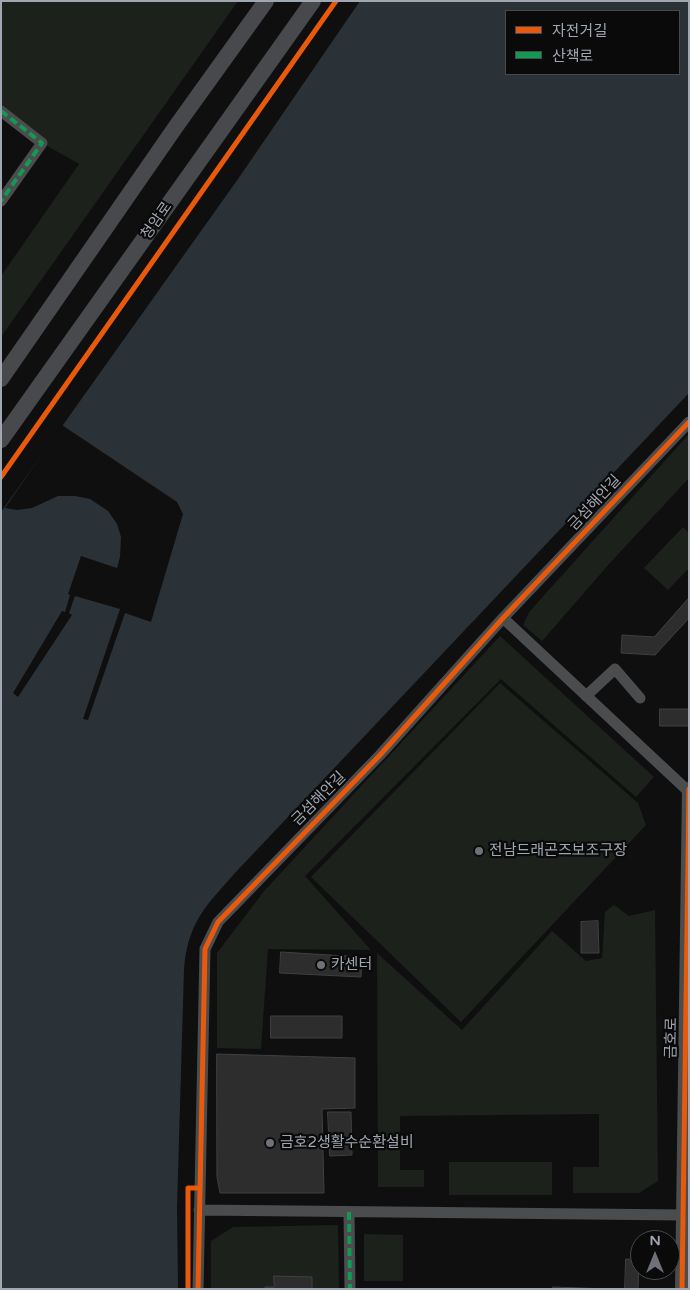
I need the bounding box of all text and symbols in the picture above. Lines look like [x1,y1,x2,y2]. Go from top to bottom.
legend [505,10,680,75]
text: 자전거길 [552,22,607,40]
text: 산책로 [552,47,593,65]
street label: 청암로 [138,199,176,243]
street label: 금섬해안길 [565,472,625,534]
street label: 금섬해안길 [288,768,350,830]
place label: 전남드래곤즈보조구장 [489,842,627,860]
marker: 전남드래곤즈보조구장 [473,845,485,857]
place label: 카센터 [331,956,372,974]
marker: 카센터 [315,959,327,971]
street label: 금호로 [663,1017,681,1059]
place label: 금호2생활수순환설비 [280,1134,414,1152]
marker: 금호2생활수순환설비 [264,1137,276,1149]
north arrow [630,1230,680,1280]
text: N [649,1232,661,1249]

